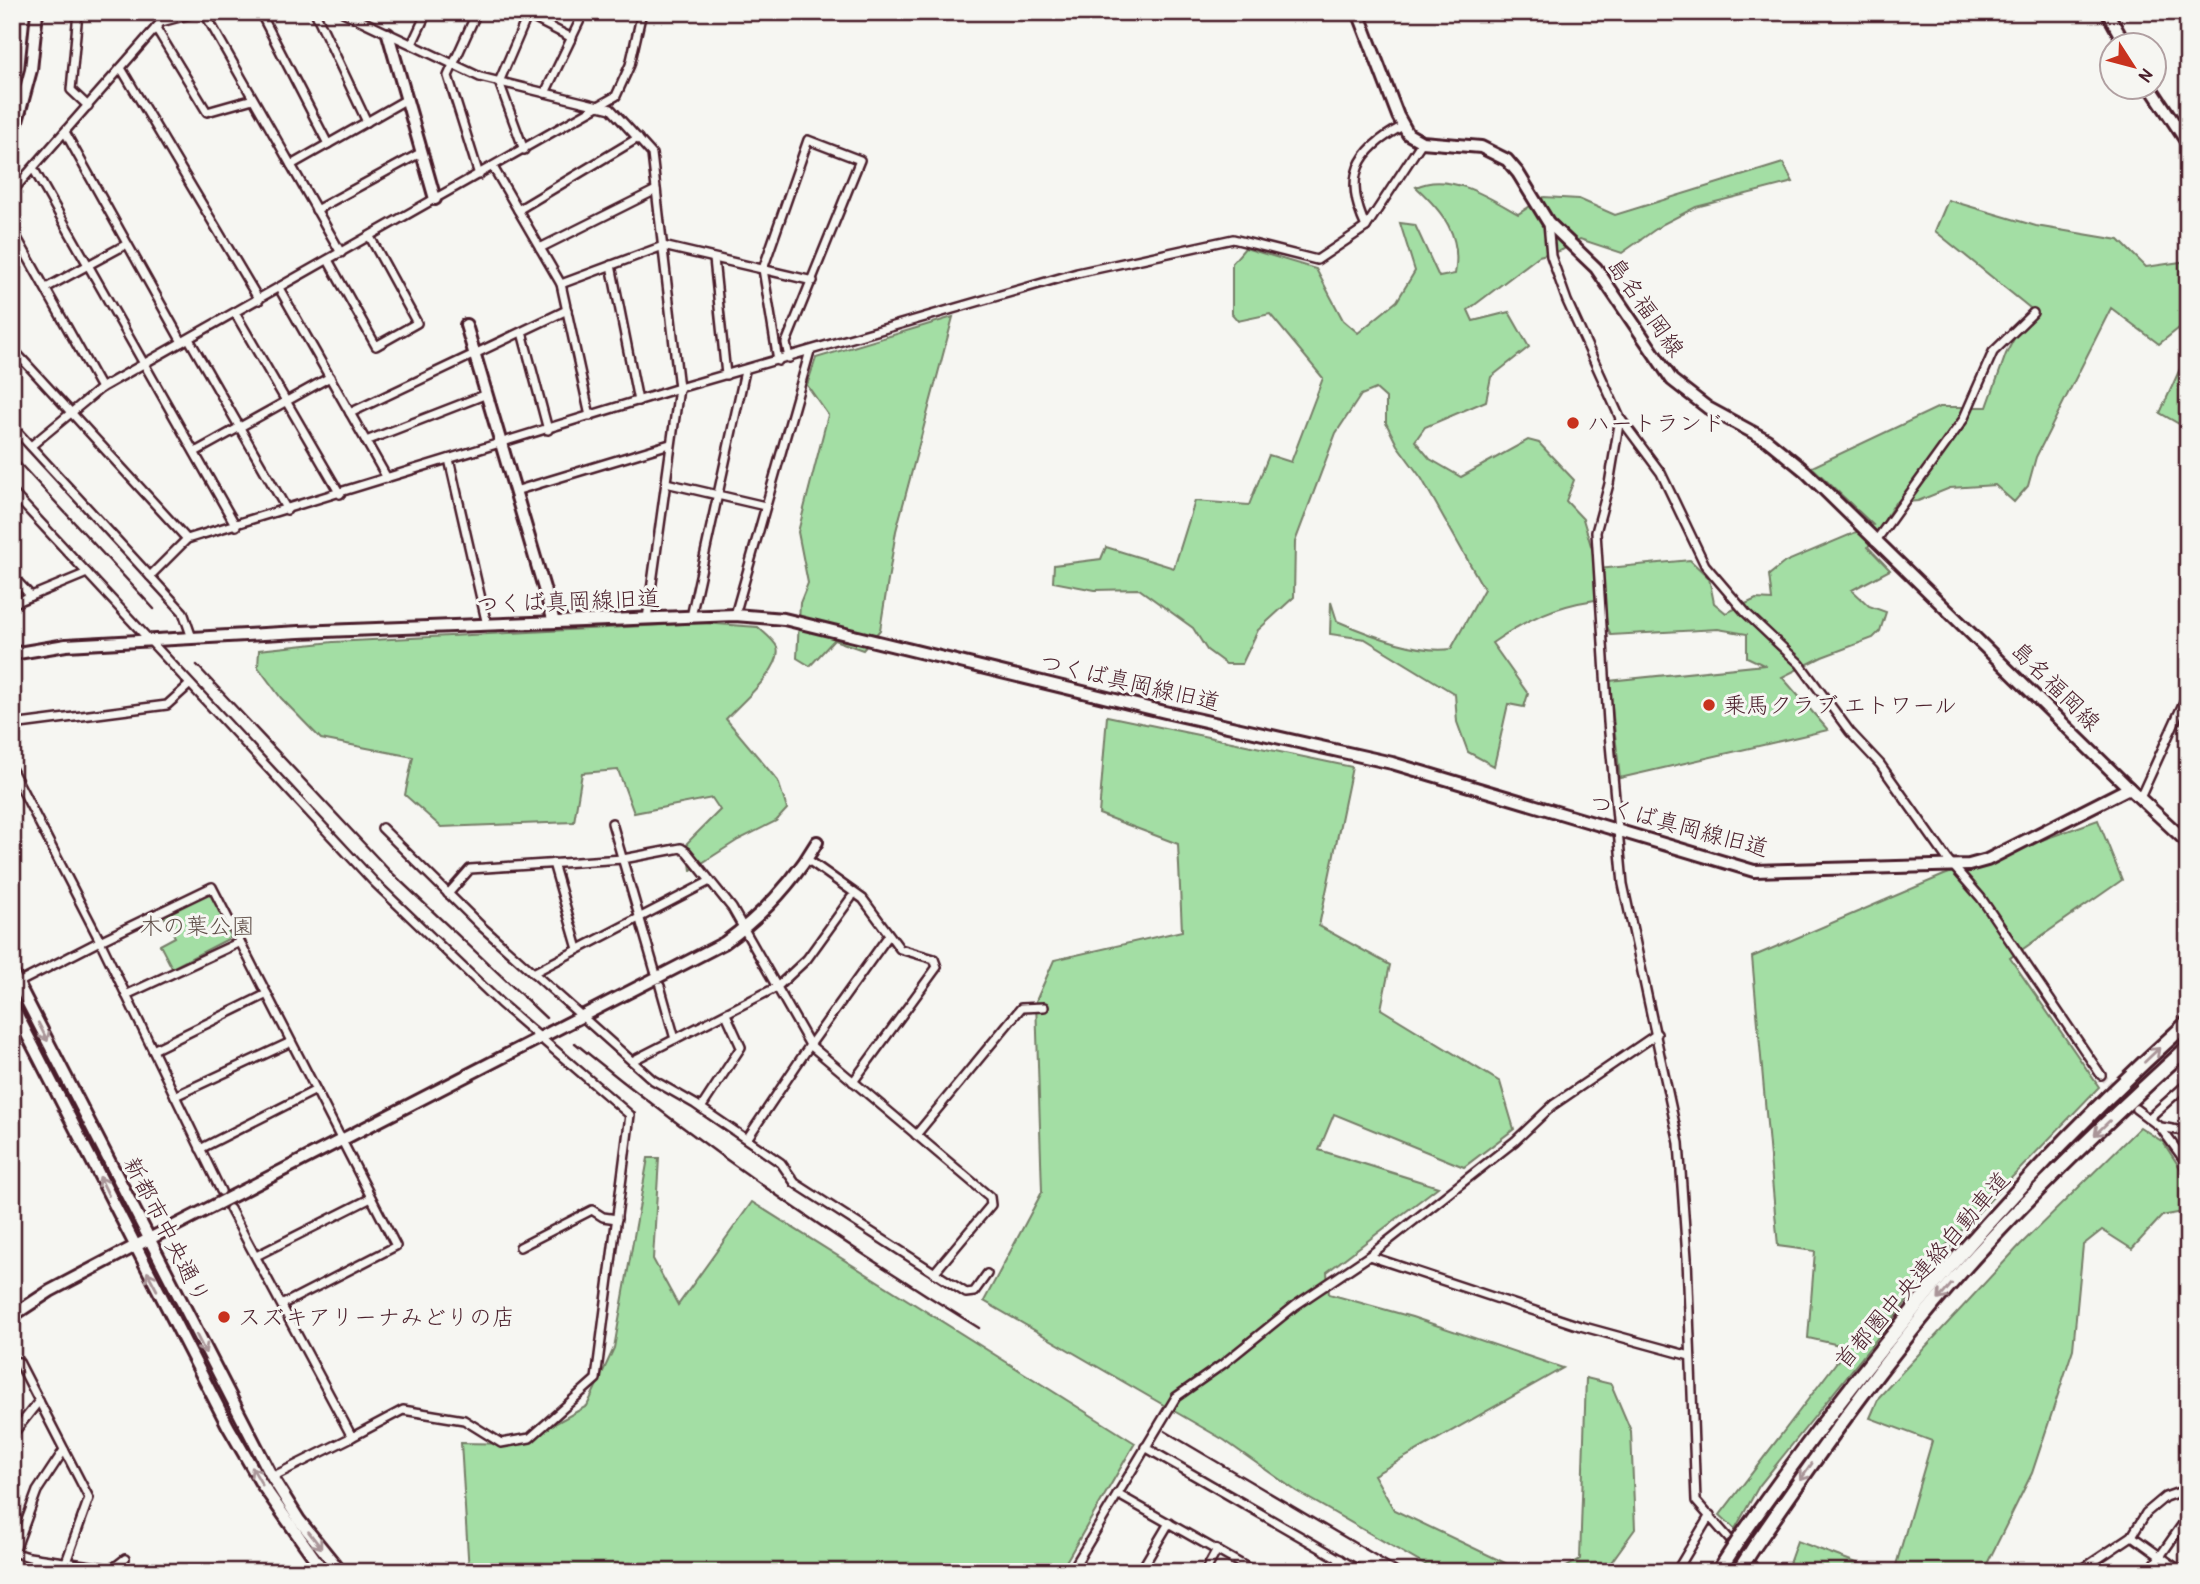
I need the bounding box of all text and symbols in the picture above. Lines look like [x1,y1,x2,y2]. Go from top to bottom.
north arrow [2098,32,2168,102]
text: N [2133,64,2160,88]
street label: 島名福岡線 [1601,251,1692,363]
place label: ハートランド [1587,407,1725,438]
marker: ハートランド [1565,415,1581,431]
street label: つくば真岡線旧道 [475,582,660,619]
street label: 島名福岡線 [2005,634,2108,737]
street label: つくば真岡線旧道 [1037,646,1223,717]
place label: 乗馬クラブ エトワール [1723,689,1957,720]
marker: 乗馬クラブ エトワール [1701,697,1717,713]
street label: つくば真岡線旧道 [1586,786,1772,863]
park label: 木の葉公園 [140,910,255,941]
one-way arrow [37,1021,51,1042]
one-way arrow [2143,1047,2160,1064]
one-way arrow [2094,1119,2111,1136]
street label: 新都市中央通り [117,1151,218,1309]
street label: 首都圏中央連絡自動車道 [1827,1164,2016,1375]
one-way arrow [96,1176,110,1197]
one-way arrow [145,1271,158,1292]
one-way arrow [1937,1283,1953,1301]
place label: スズキアリーナみどりの店 [238,1301,515,1332]
marker: スズキアリーナみどりの店 [216,1309,232,1325]
one-way arrow [195,1333,209,1354]
one-way arrow [1799,1462,1813,1481]
one-way arrow [250,1466,264,1486]
one-way arrow [307,1531,322,1549]

